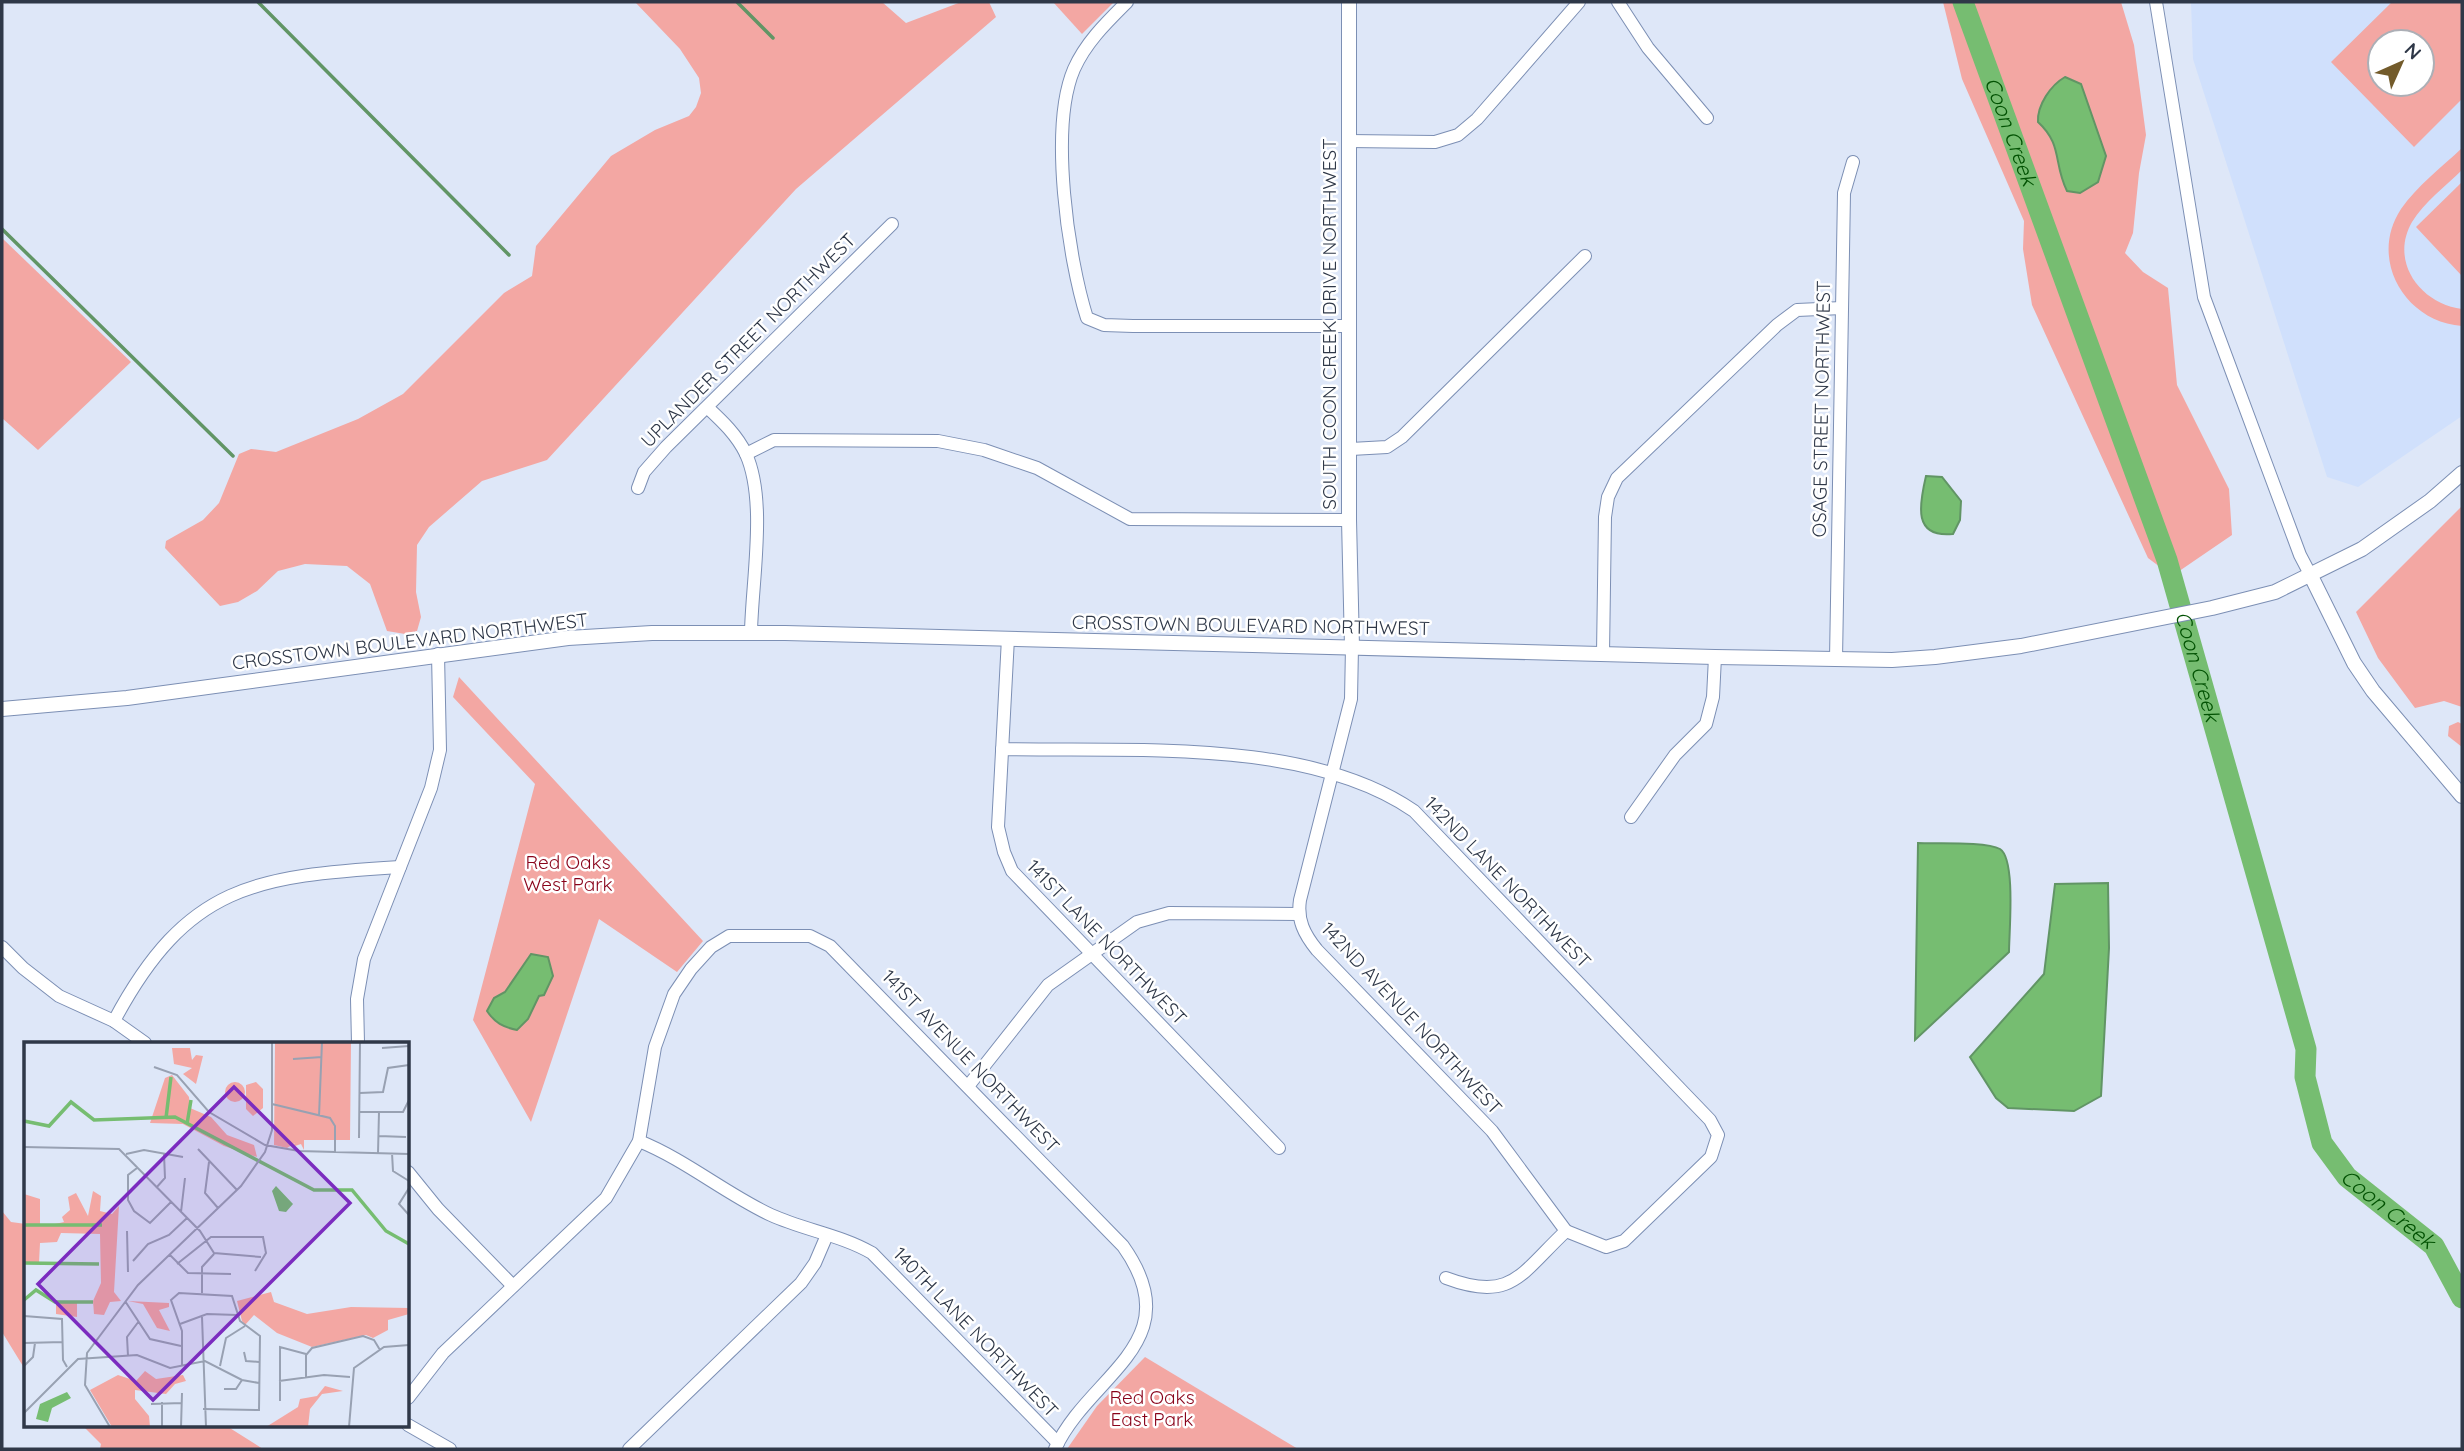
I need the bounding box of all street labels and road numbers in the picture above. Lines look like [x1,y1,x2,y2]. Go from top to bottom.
street label: SOUTH COON CREEK DRIVE NORTHWEST [1317,138,1341,510]
street label: UPLANDER STREET NORTHWEST [636,228,860,452]
street label: OSAGE STREET NORTHWEST [1807,280,1835,538]
street label: CROSSTOWN BOULEVARD NORTHWEST [231,607,589,675]
street label: CROSSTOWN BOULEVARD NORTHWEST [1072,610,1430,640]
street label: 142ND LANE NORTHWEST [1420,791,1596,973]
street label: 141ST LANE NORTHWEST [1022,854,1192,1030]
street label: 142ND AVENUE NORTHWEST [1316,917,1508,1119]
street label: 141ST AVENUE NORTHWEST [877,964,1065,1158]
street label: 140TH LANE NORTHWEST [888,1242,1064,1422]

